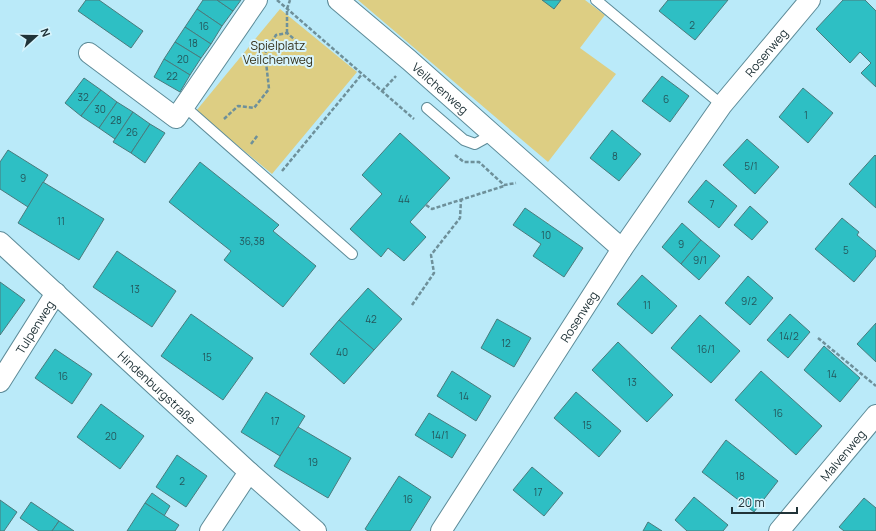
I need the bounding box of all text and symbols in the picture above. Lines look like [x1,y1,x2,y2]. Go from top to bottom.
north arrow [16,16,56,56]
house number: 2 [689,18,695,32]
house number: 16 [199,19,209,33]
street label: Rosenweg [741,25,791,80]
text: N [37,26,54,39]
house number: 18 [188,36,198,50]
park label: Spielplatz Veilchenweg [243,37,313,68]
house number: 20 [177,52,189,66]
street label: Veilchenweg [409,58,472,118]
house number: 22 [166,69,178,83]
house number: 32 [77,90,89,104]
house number: 6 [663,92,669,106]
house number: 30 [94,102,106,116]
house number: 1 [804,108,808,122]
house number: 28 [110,113,122,127]
house number: 26 [126,125,138,139]
house number: 8 [612,149,618,163]
house number: 5/1 [744,159,758,173]
house number: 9 [20,171,26,185]
house number: 44 [398,192,410,206]
house number: 7 [709,197,715,211]
house number: 11 [57,214,65,228]
house number: 10 [541,228,551,242]
house number: 36,38 [239,234,265,248]
house number: 9 [678,237,684,251]
house number: 5 [843,243,849,257]
house number: 9/1 [693,253,707,267]
house number: 13 [130,282,140,296]
street label: Rosenweg [556,287,602,345]
house number: 9/2 [741,294,757,308]
street label: Tulpenweg [11,297,58,357]
house number: 11 [643,298,651,312]
house number: 42 [365,312,377,326]
house number: 14/2 [779,329,799,343]
house number: 12 [501,336,511,350]
house number: 16/1 [697,342,715,356]
house number: 40 [336,345,348,359]
street label: Hindenburgstraße [114,347,200,428]
house number: 15 [202,350,212,364]
house number: 14 [827,367,837,381]
house number: 16 [58,369,68,383]
house number: 13 [627,375,637,389]
house number: 14 [459,389,469,403]
house number: 16 [773,406,783,420]
house number: 17 [271,414,279,428]
house number: 15 [582,418,592,432]
street label: Malvenweg [816,426,869,484]
house number: 14/1 [431,428,449,442]
house number: 20 [105,429,117,443]
house number: 19 [308,455,318,469]
house number: 18 [735,469,745,483]
house number: 2 [179,474,185,488]
house number: 17 [534,485,542,499]
scale bar [732,489,797,515]
house number: 16 [403,492,413,506]
text: 20 m [738,494,765,511]

